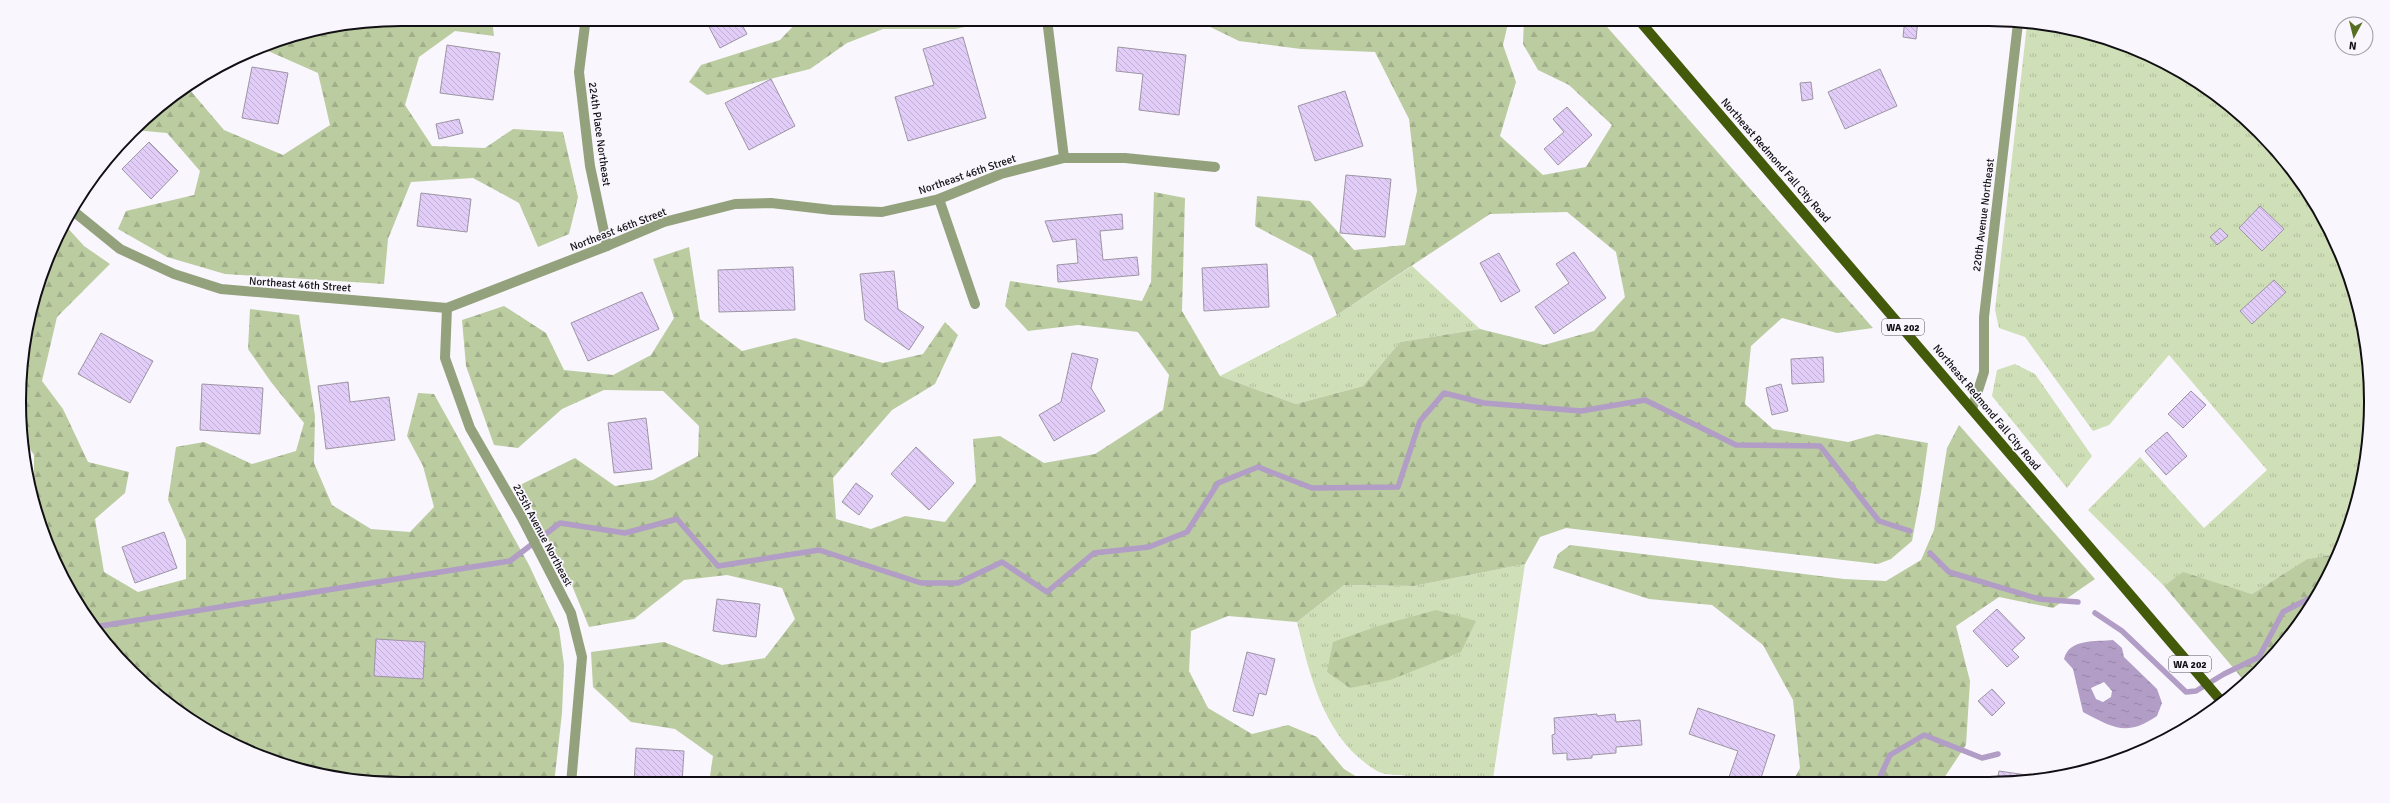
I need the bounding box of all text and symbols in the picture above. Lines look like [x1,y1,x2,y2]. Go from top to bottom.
north arrow [2334,16,2374,56]
text: N [2348,39,2357,52]
street label: 224th Place Northeast [586,81,613,187]
street label: Northeast Redmond Fall City Road [1718,96,1833,225]
street label: Northeast 46th Street [917,152,1018,197]
street label: 220th Avenue Northeast [1970,158,1997,272]
street label: Northeast 46th Street [568,205,668,254]
street label: Northeast 46th Street [248,274,352,295]
road number: WA 202 [1882,319,1924,335]
street label: Northeast Redmond Fall City Road [1930,342,2043,473]
street label: 225th Avenue Northeast [510,482,575,589]
road number: WA 202 [2169,656,2211,672]

